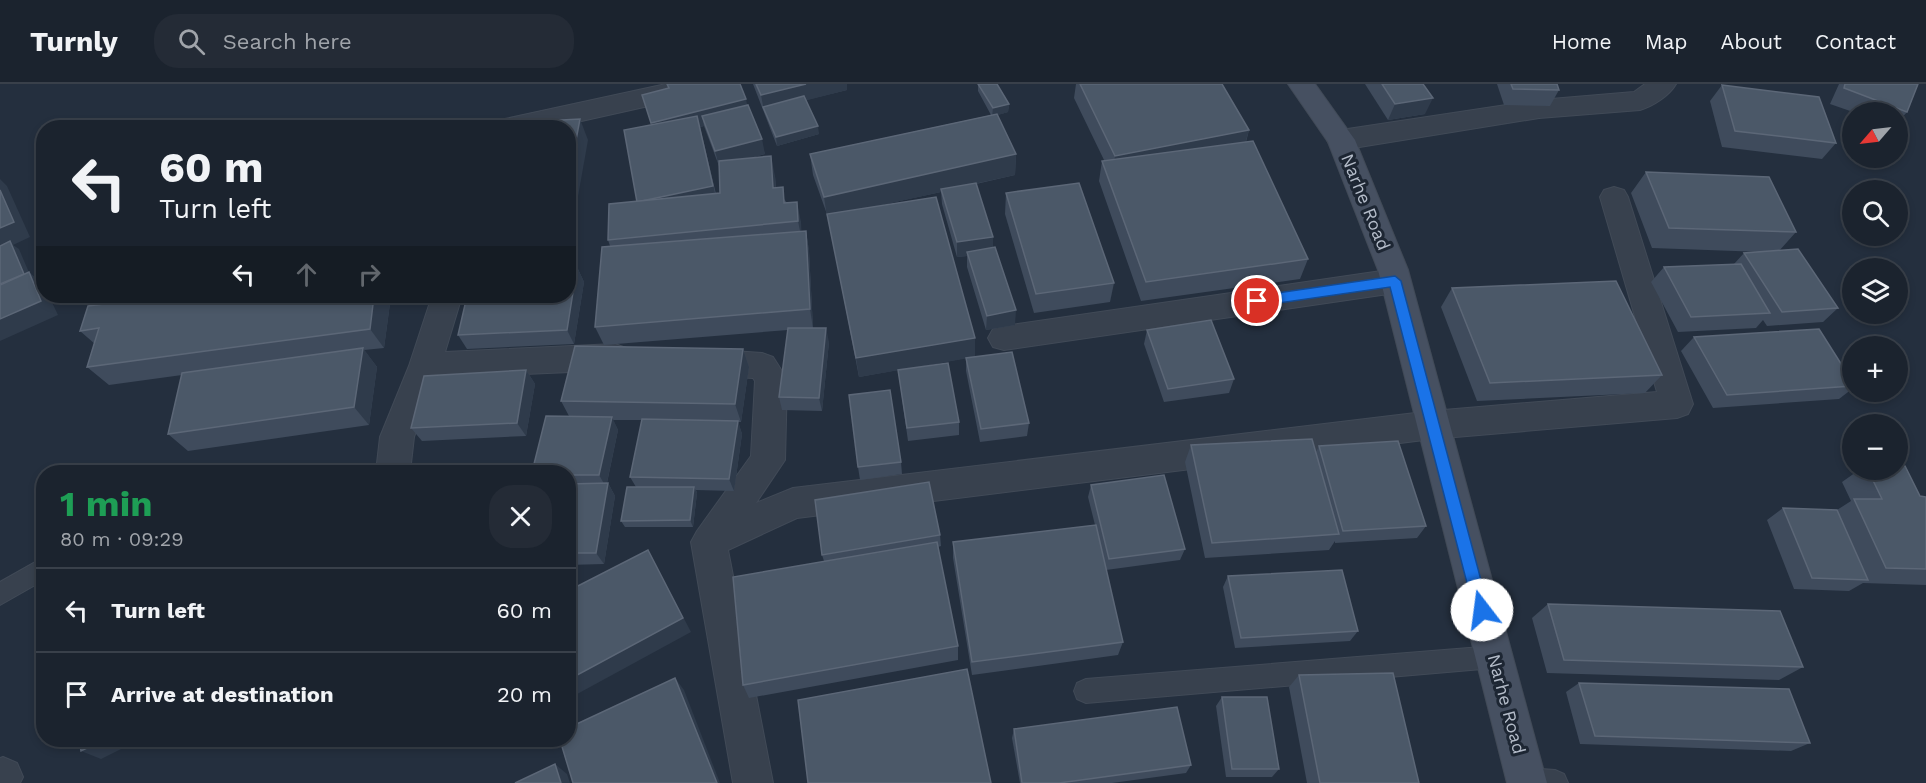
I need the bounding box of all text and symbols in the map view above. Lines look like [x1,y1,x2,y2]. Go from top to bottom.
search box [154,14,574,68]
text: Turnly [30,25,118,58]
icon: search [175,25,208,58]
text: Search here [223,29,352,54]
text: Home [1552,29,1612,54]
text: Map [1645,29,1688,54]
text: About [1721,29,1782,54]
text: Contact [1815,29,1896,54]
north arrow [1842,102,1908,168]
map controls [1842,102,1908,480]
text: 60 m [159,143,263,192]
icon: left [60,144,138,222]
street label: Narhe Road [1337,151,1395,253]
button: search [1842,180,1908,246]
text: Turn left [159,193,271,225]
icon: left [227,258,260,291]
icon: ahead [290,258,323,291]
icon: right [353,258,386,291]
button: layers [1842,258,1908,324]
pin [1231,275,1282,326]
icon: arrive [1240,284,1273,317]
button: + [1842,336,1908,402]
button: − [1842,414,1908,480]
text: 1 min [60,483,152,525]
button: close [489,485,552,548]
text: 80 m · 09:29 [60,527,184,551]
position arrow [1450,578,1514,642]
icon: left [60,594,93,627]
text: Turn left [111,598,205,623]
text: 60 m [496,598,552,623]
street label: Narhe Road [1484,652,1530,756]
icon: arrive [60,678,93,711]
text: Arrive at destination [111,682,334,707]
text: 20 m [497,682,552,707]

